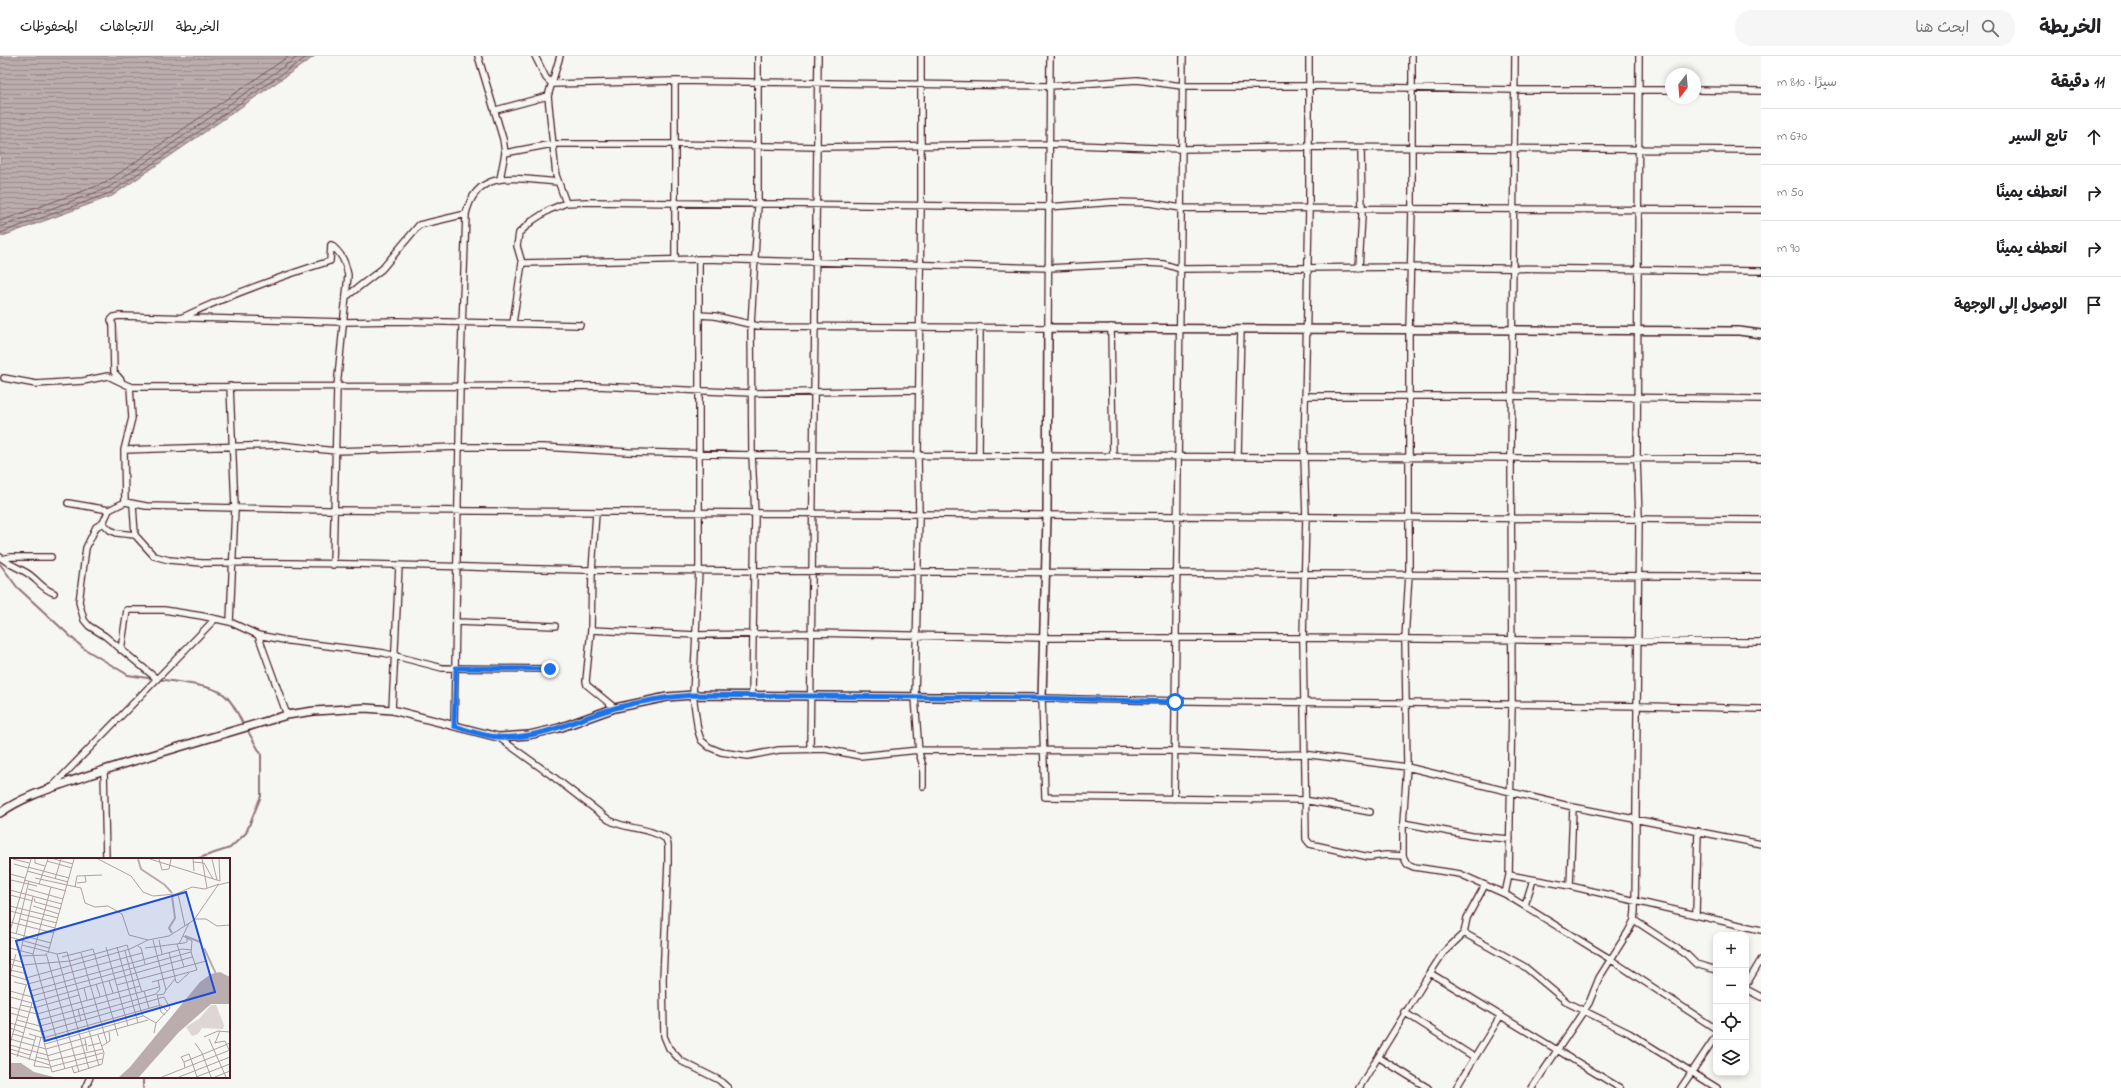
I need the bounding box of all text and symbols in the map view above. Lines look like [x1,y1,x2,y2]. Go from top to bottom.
search box [1735,10,2015,46]
text: الخريطة [2039,15,2101,42]
text: المحفوظات [20,17,78,38]
text: الاتجاهات [100,17,154,38]
text: الخريطة [176,17,219,38]
text: ابحث هنا [1915,17,1969,39]
icon: search [1979,17,2001,39]
north arrow [1665,68,1701,104]
text: 11 دقيقة [2051,70,2105,95]
text: سيرًا · 810 m [1777,73,1837,92]
text: تابع السير [2010,126,2067,148]
icon: ahead [2083,126,2105,148]
text: 670 m [1777,127,1807,146]
text: انعطف يمينًا [1996,182,2067,204]
icon: right [2083,182,2105,204]
text: 50 m [1777,183,1803,202]
text: انعطف يمينًا [1996,238,2067,260]
icon: right [2083,238,2105,260]
text: 90 m [1777,239,1800,258]
text: الوصول إلى الوجهة [1954,294,2067,316]
icon: arrive [2083,294,2105,316]
route end [541,660,559,678]
route start [1166,693,1184,711]
inset map [10,858,230,1078]
map controls [1713,932,1749,1076]
button: + [1713,932,1749,968]
button: − [1713,968,1749,1004]
button: locate [1713,1004,1749,1040]
button: layers [1713,1040,1749,1076]

